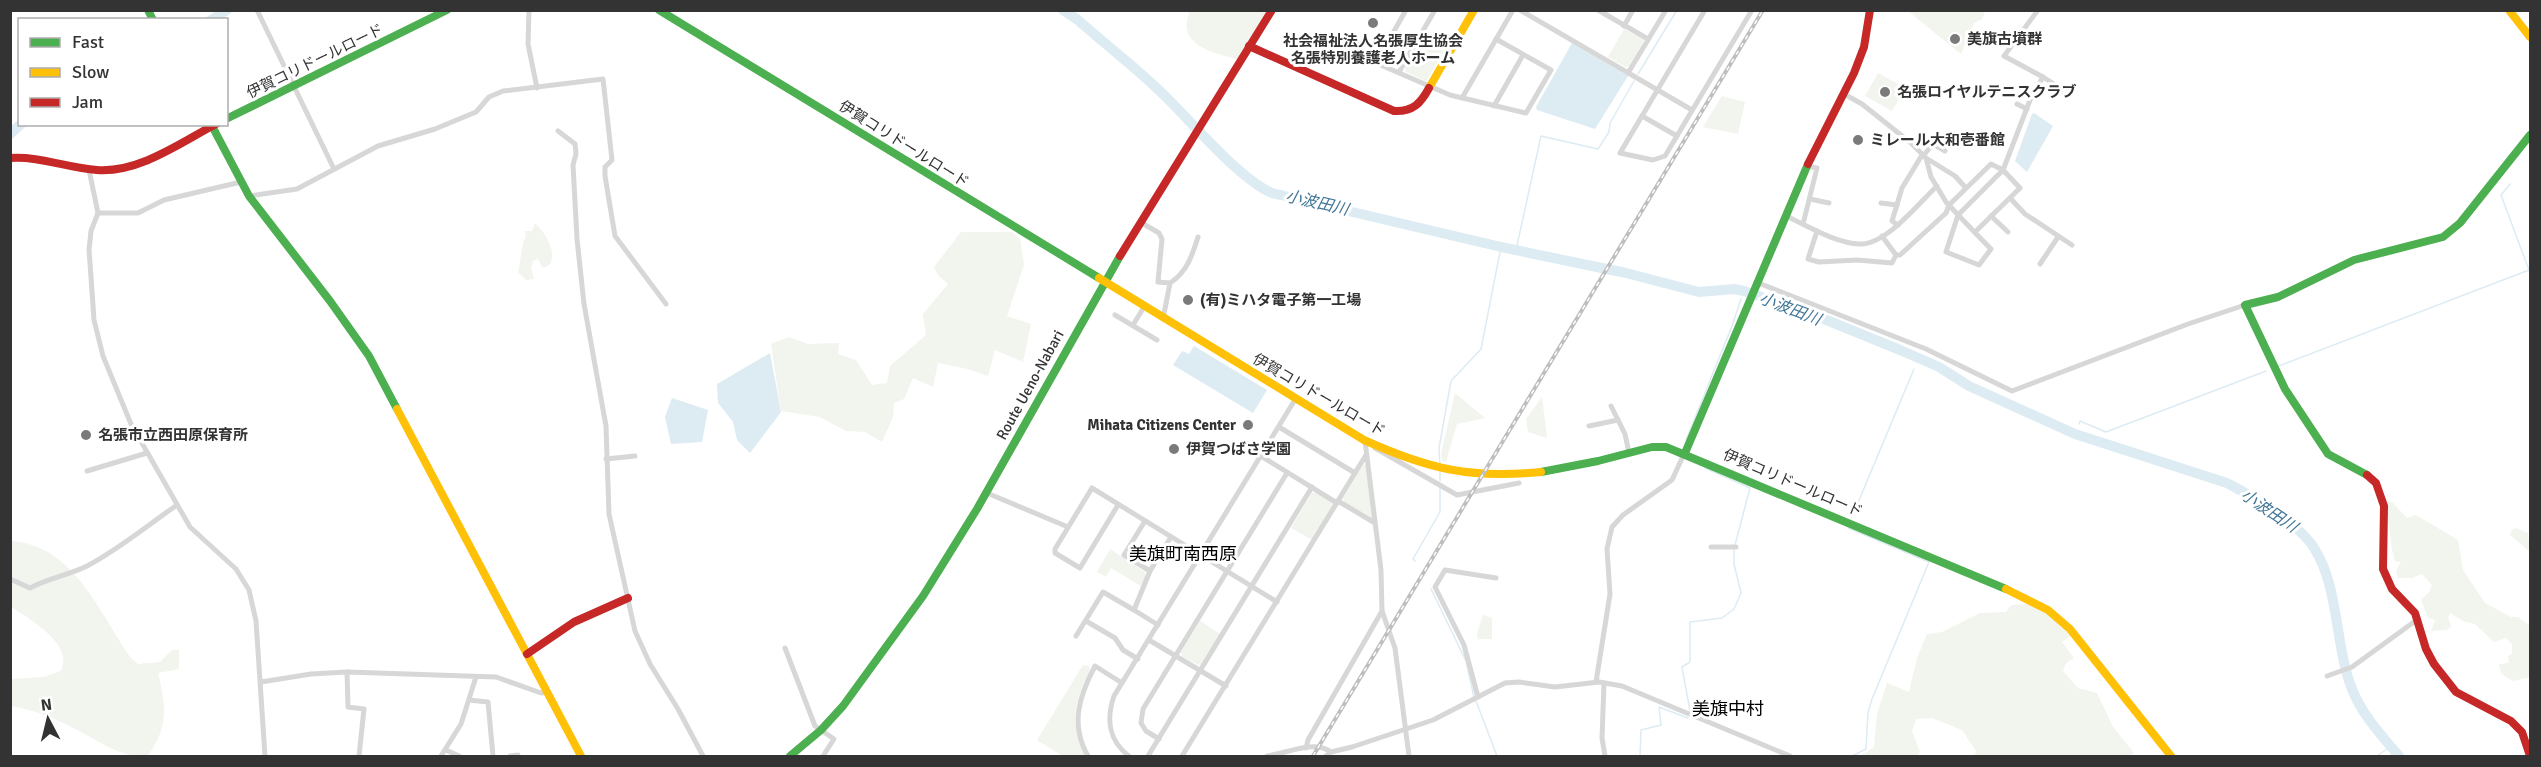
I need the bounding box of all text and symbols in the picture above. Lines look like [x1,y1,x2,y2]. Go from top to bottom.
marker: 社会福祉法人名張厚生協会 名張特別養護老人ホーム [1366,16,1380,30]
legend [18,18,228,126]
street label: 伊賀コリドールロード [244,20,386,102]
place label: 美旗古墳群 [1967,30,2042,48]
text: Fast [72,31,104,53]
place label: 社会福祉法人名張厚生協会 名張特別養護老人ホーム [1283,32,1463,67]
marker: 美旗古墳群 [1948,32,1962,46]
text: Slow [72,61,109,83]
place label: 名張ロイヤルテニスクラブ [1897,83,2077,101]
marker: 名張ロイヤルテニスクラブ [1878,85,1892,99]
text: Jam [72,91,103,113]
street label: 伊賀コリドールロード [836,97,972,191]
place label: ミレール大和壱番館 [1870,131,2005,149]
marker: ミレール大和壱番館 [1851,133,1865,147]
water label: 小波田川 [1284,186,1352,220]
water label: 小波田川 [1757,288,1825,331]
place label: (有)ミハタ電子第一工場 [1200,291,1361,309]
marker: (有)ミハタ電子第一工場 [1181,293,1195,307]
street label: Route Ueno-Nabari [992,327,1068,443]
street label: 伊賀コリドールロード [1250,350,1388,440]
place label: Mihata Citizens Center [1087,416,1236,434]
marker: Mihata Citizens Center [1241,418,1255,432]
place label: 名張市立西田原保育所 [98,426,248,444]
marker: 名張市立西田原保育所 [79,428,93,442]
place label: 伊賀つばさ学園 [1186,440,1291,458]
marker: 伊賀つばさ学園 [1167,442,1181,456]
street label: 伊賀コリドールロード [1720,445,1866,521]
water label: 小波田川 [2237,485,2303,538]
district label: 美旗町南西原 [1129,543,1237,565]
north arrow [18,689,78,749]
text: N [40,695,53,716]
district label: 美旗中村 [1692,698,1764,720]

